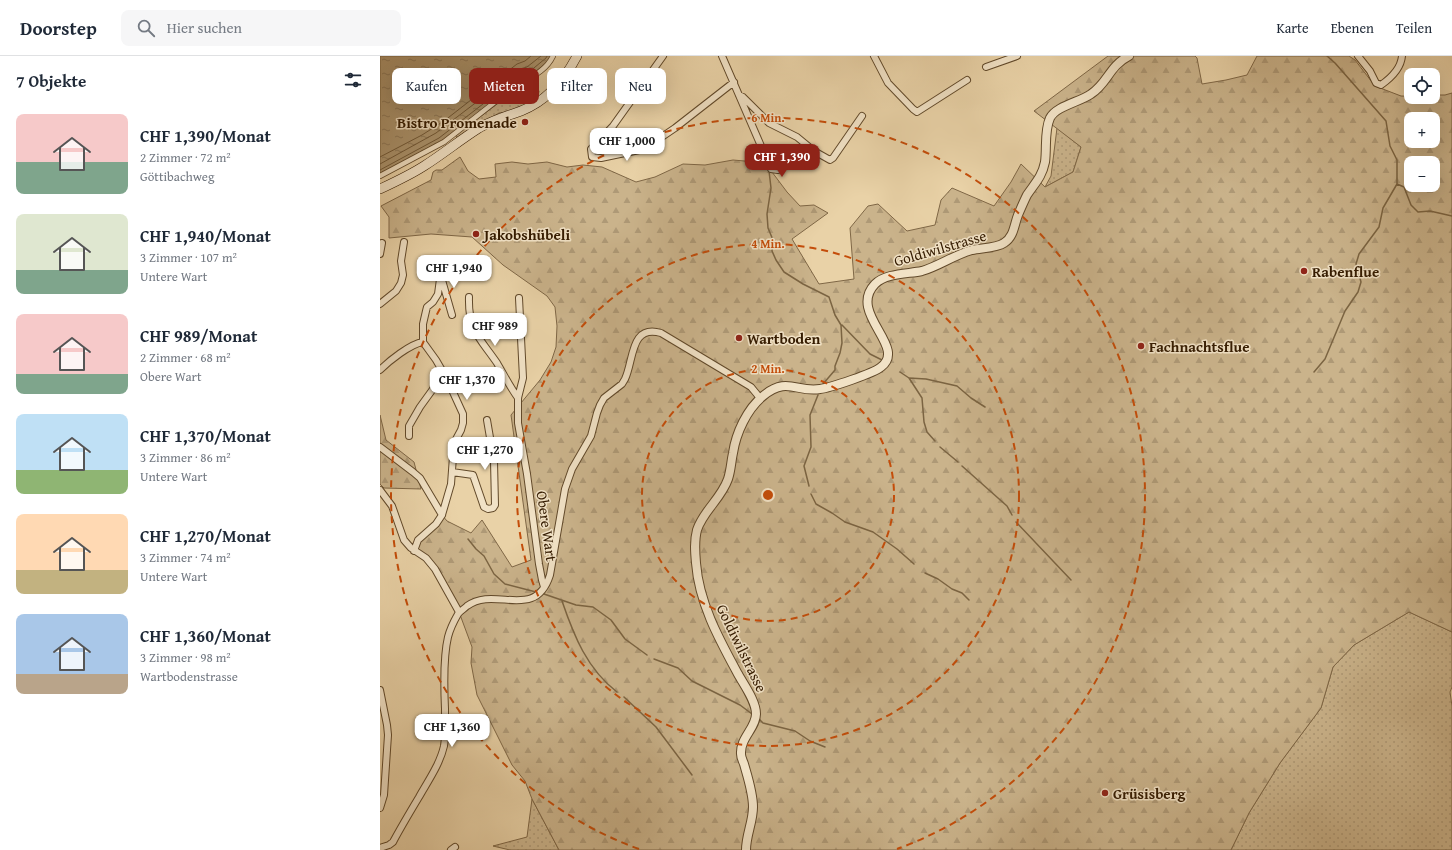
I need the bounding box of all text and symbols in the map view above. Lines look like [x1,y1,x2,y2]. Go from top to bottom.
search box [121,10,401,46]
text: Doorstep [20,14,97,42]
icon: search [135,17,157,39]
text: Hier suchen [167,17,242,38]
text: Karte [1276,18,1309,38]
text: Ebenen [1331,18,1374,38]
text: Teilen [1396,18,1432,38]
text: 7 Objekte [16,68,86,93]
chip: Kaufen [392,68,461,104]
chip: Mieten [469,68,539,104]
chip: Filter [547,68,607,104]
chip: Neu [615,68,666,104]
map controls [1404,68,1440,192]
button: locate [1404,68,1440,104]
icon: filters [342,69,364,91]
text: 6 Min. [751,109,785,126]
place label: Bistro Promenade [397,112,517,133]
button: + [1404,112,1440,148]
marker: Bistro Promenade [520,117,530,127]
text: CHF 1,390/Monat [140,123,271,148]
pin: CHF 1,000 [581,128,673,162]
icon: home [48,130,96,178]
text: CHF 1,000 [599,131,655,150]
pin: CHF 1,390 [736,144,828,178]
text: CHF 1,390 [754,147,810,166]
text: 2 Zimmer · 72 m² [140,148,231,167]
button: − [1404,156,1440,192]
text: Göttibachweg [140,167,214,186]
text: CHF 1,940/Monat [140,223,271,248]
place label: Jakobshübeli [481,224,570,245]
street label: Goldiwilstrasse [891,225,989,271]
marker: Jakobshübeli [471,229,481,239]
icon: home [48,230,96,278]
text: 4 Min. [751,235,785,252]
text: 3 Zimmer · 107 m² [140,248,237,267]
pin: CHF 1,940 [408,255,500,289]
text: CHF 1,940 [426,258,482,277]
place label: Rabenflue [1312,261,1379,282]
marker: Rabenflue [1299,266,1309,276]
text: Untere Wart [140,267,207,286]
pin: CHF 989 [458,313,532,347]
text: CHF 989 [472,316,518,335]
text: CHF 989/Monat [140,323,257,348]
place label: Wartboden [747,328,821,349]
icon: home [48,330,96,378]
marker: Wartboden [734,333,744,343]
place label: Fachnachtsflue [1149,336,1250,357]
marker: Fachnachtsflue [1136,341,1146,351]
text: 2 Zimmer · 68 m² [140,348,231,367]
text: 2 Min. [751,360,785,377]
text: Obere Wart [140,367,201,386]
pin: CHF 1,370 [421,367,513,401]
text: CHF 1,370 [439,370,495,389]
text: CHF 1,370/Monat [140,423,271,448]
icon: home [48,430,96,478]
pin: CHF 1,270 [439,437,531,471]
text: CHF 1,270 [457,440,513,459]
text: 3 Zimmer · 86 m² [140,448,231,467]
text: Untere Wart [140,467,207,486]
centre of rings [761,488,775,502]
street label: Obere Wart [532,489,562,563]
text: CHF 1,270/Monat [140,523,271,548]
icon: home [48,530,96,578]
text: 3 Zimmer · 74 m² [140,548,231,567]
text: Untere Wart [140,567,207,586]
street label: Goldiwilstrasse [712,601,772,695]
text: CHF 1,360/Monat [140,623,271,648]
icon: home [48,630,96,678]
text: 3 Zimmer · 98 m² [140,648,231,667]
text: Wartbodenstrasse [140,667,238,686]
pin: CHF 1,360 [406,714,498,748]
text: CHF 1,360 [424,717,480,736]
place label: Grüsisberg [1113,783,1186,804]
marker: Grüsisberg [1100,788,1110,798]

